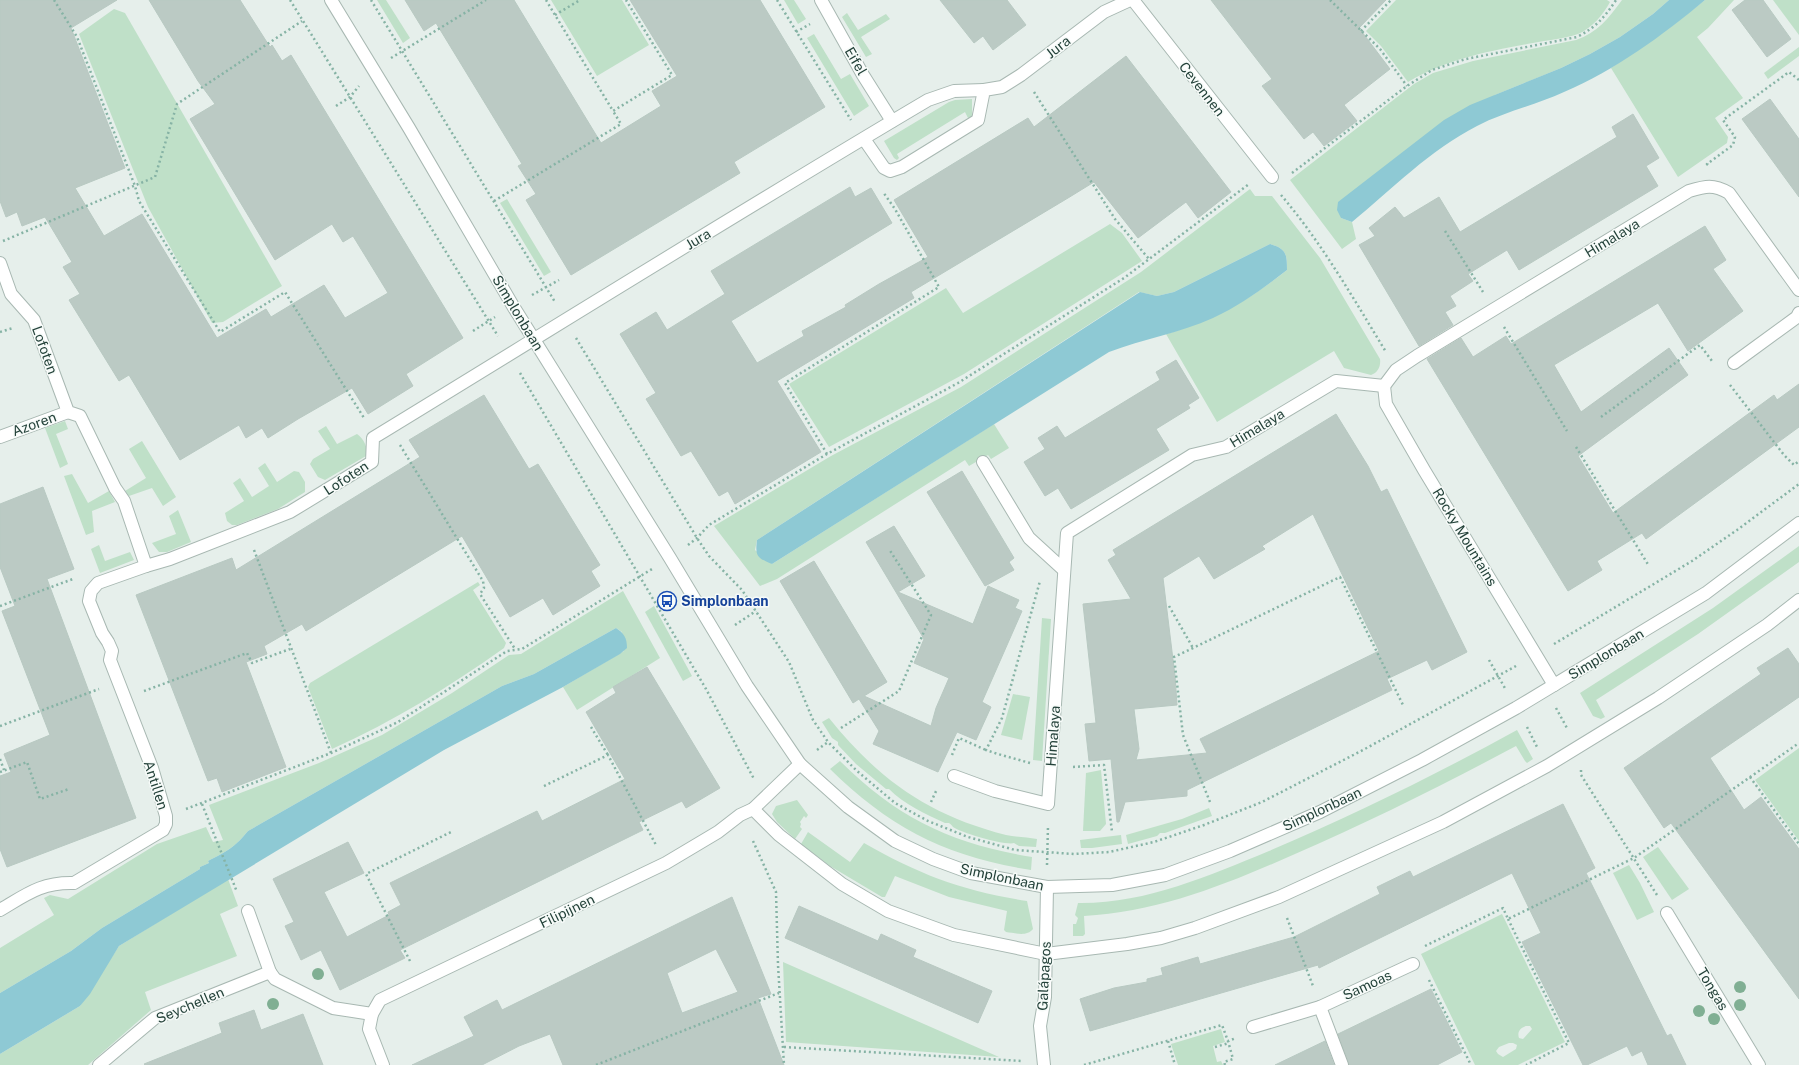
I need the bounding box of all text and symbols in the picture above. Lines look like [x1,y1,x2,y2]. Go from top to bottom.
street label: Jura [1043,32,1073,62]
street label: Eifel [842,44,870,78]
street label: Cevennen [1176,59,1228,119]
street label: Himalaya [1582,215,1642,261]
street label: Jura [682,225,714,253]
street label: Simplonbaan [489,272,547,354]
street label: Lofoten [29,324,61,376]
street label: Himalaya [1227,405,1287,451]
street label: Azoren [10,409,58,439]
street label: Lofoten [321,458,371,498]
street label: Rocky Mountains [1429,485,1501,589]
bus stop icon: Simplonbaan [656,590,678,612]
place label: Simplonbaan [681,593,769,609]
street label: Simplonbaan [1565,625,1647,683]
street label: Himalaya [1043,705,1063,767]
street label: Antillen [141,758,171,812]
street label: Simplonbaan [1280,784,1364,834]
street label: Simplonbaan [959,860,1045,894]
street label: Filipijnen [537,891,597,931]
street label: Galápagos [1034,941,1054,1011]
street label: Tongas [1694,965,1732,1013]
street label: Samoas [1340,967,1394,1003]
street label: Seychellen [154,984,226,1026]

